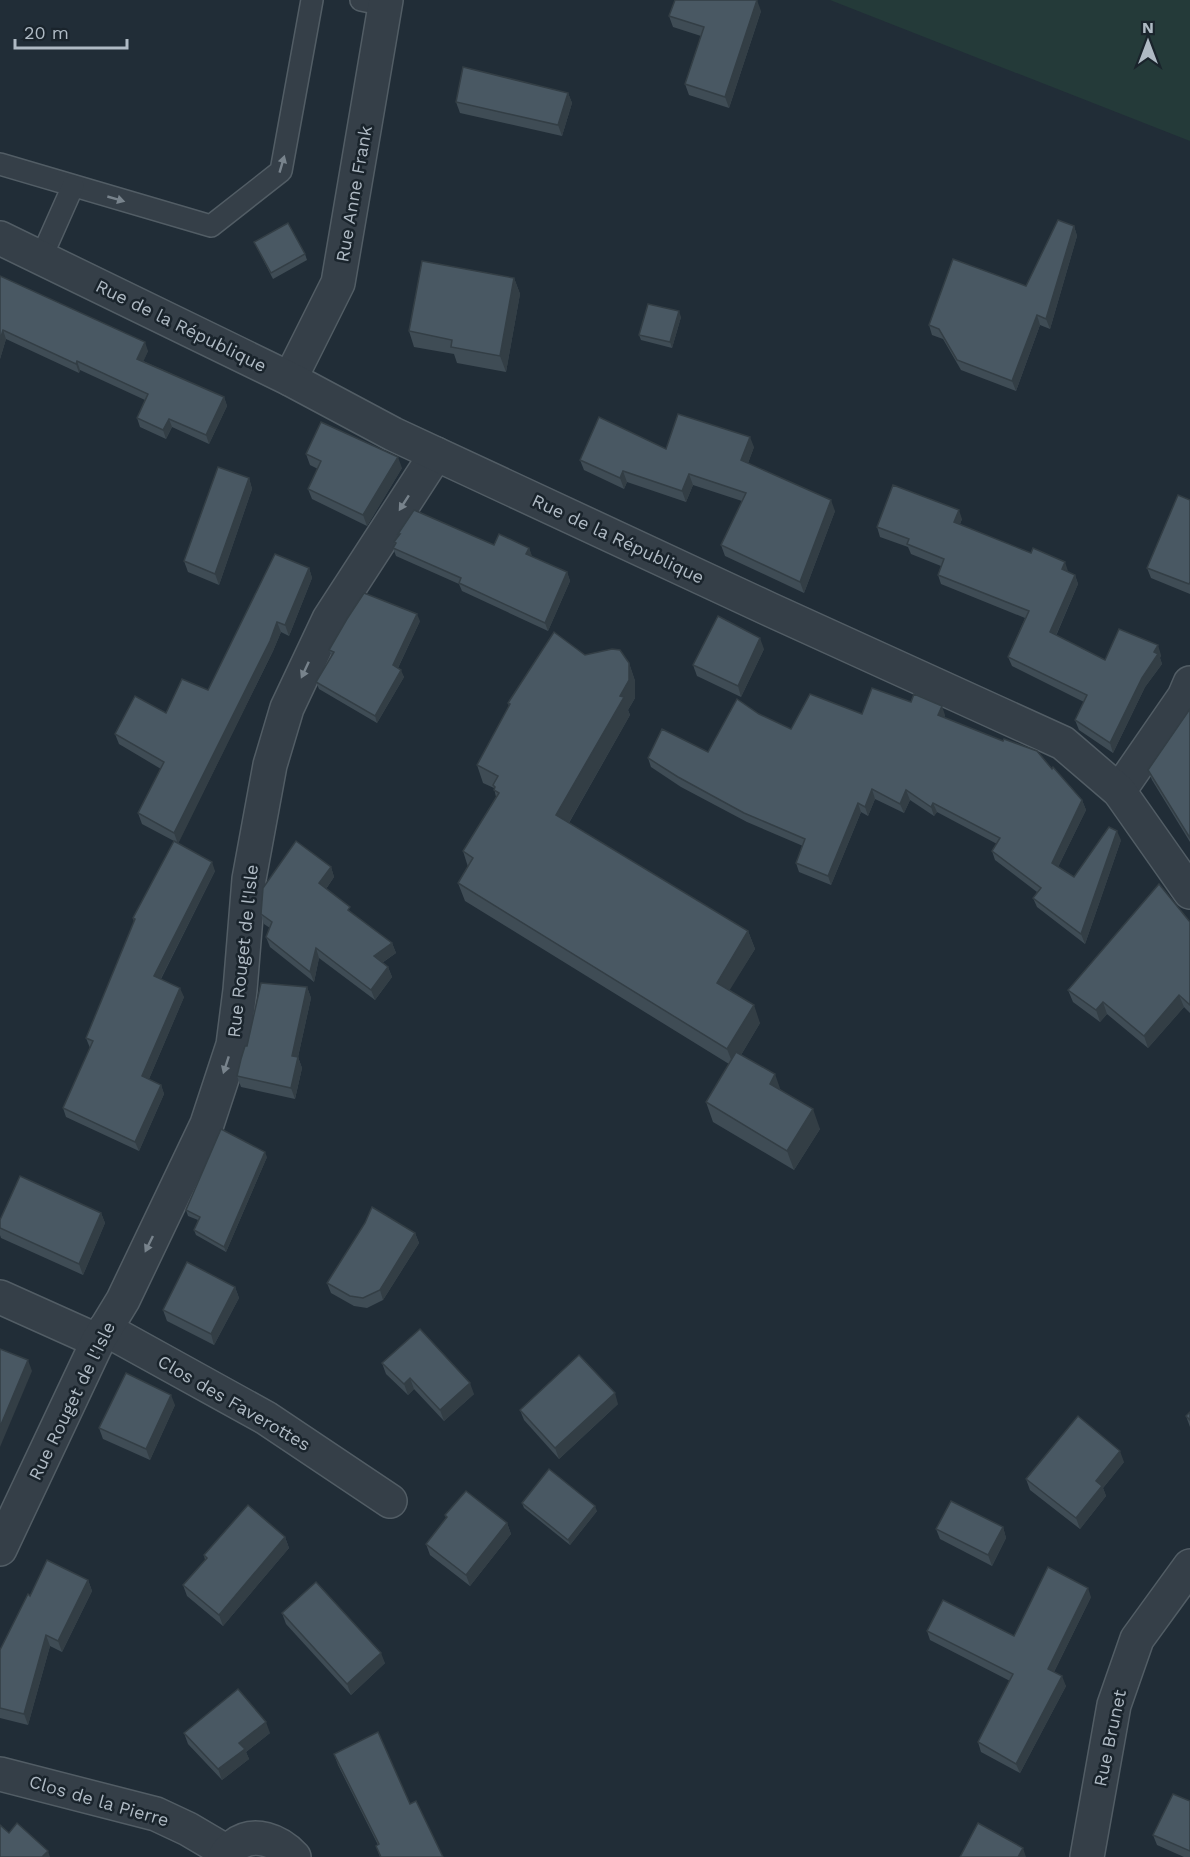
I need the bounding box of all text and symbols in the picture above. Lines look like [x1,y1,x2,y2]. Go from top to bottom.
scale bar [15,12,128,50]
north arrow [1118,12,1178,72]
text: N [1142,18,1154,37]
text: 20 m [24,22,69,43]
street label: Rue Anne Frank [331,124,376,264]
one-way arrow [277,154,287,173]
one-way arrow [108,195,126,204]
street label: Rue de la République [92,275,270,376]
street label: Rue de la République [529,489,708,588]
one-way arrow [399,495,410,511]
one-way arrow [300,662,309,679]
street label: Rue Rouget de l'Isle [223,863,262,1039]
one-way arrow [221,1056,230,1074]
one-way arrow [145,1236,154,1253]
street label: Rue Rouget de l'Isle [24,1318,119,1484]
street label: Clos des Faverottes [154,1350,314,1455]
street label: Rue Brunet [1089,1687,1130,1788]
street label: Clos de la Pierre [27,1771,171,1831]

